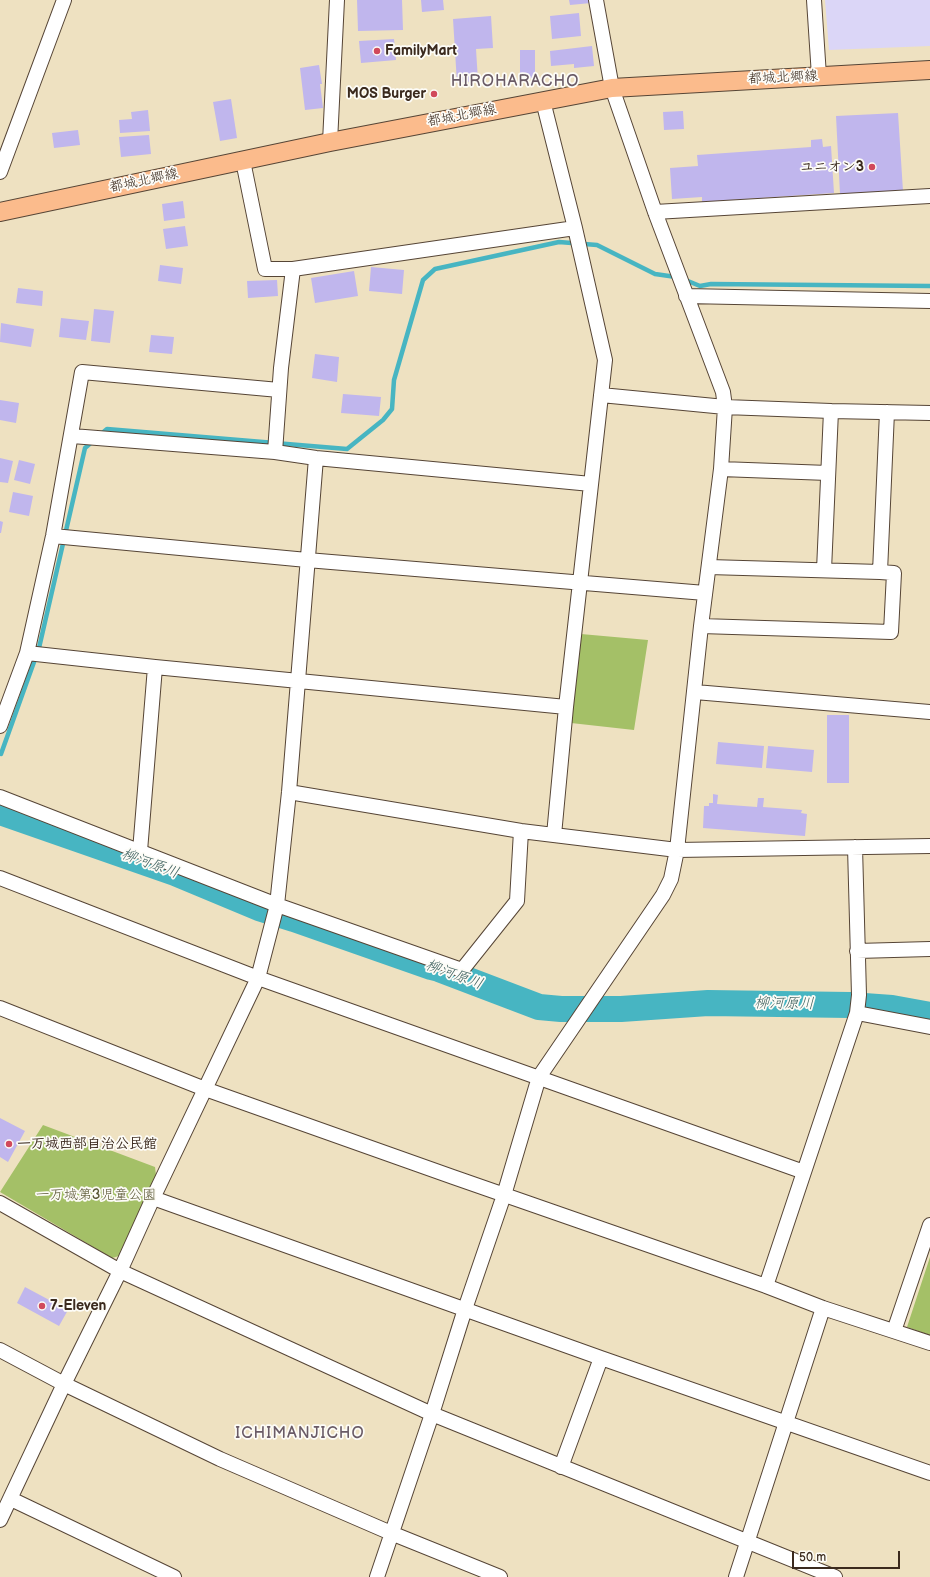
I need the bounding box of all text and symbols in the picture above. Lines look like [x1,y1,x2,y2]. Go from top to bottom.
place label: FamilyMart [385,43,457,59]
marker: FamilyMart [372,46,382,56]
street label: 都城北郷線 [748,68,818,88]
district label: HIROHARACHO [451,72,579,92]
place label: MOS Burger [347,86,426,102]
marker: MOS Burger [429,89,439,99]
street label: 都城北郷線 [426,101,498,131]
place label: ユニオン3 [800,159,864,175]
marker: ユニオン3 [867,162,877,172]
street label: 都城北郷線 [108,166,180,196]
water label: 柳河原川 [119,845,181,883]
water label: 柳河原川 [423,956,485,994]
water label: 柳河原川 [754,994,814,1014]
place label: 一万城西部自治公民館 [17,1136,157,1152]
marker: 一万城西部自治公民館 [4,1139,14,1149]
park label: 一万城第3児童公園 [36,1187,156,1203]
place label: 7-Eleven [50,1298,106,1314]
marker: 7-Eleven [37,1301,47,1311]
district label: ICHIMANJICHO [235,1424,365,1444]
scale bar [794,1543,902,1569]
text: 50 m [799,1550,826,1565]

